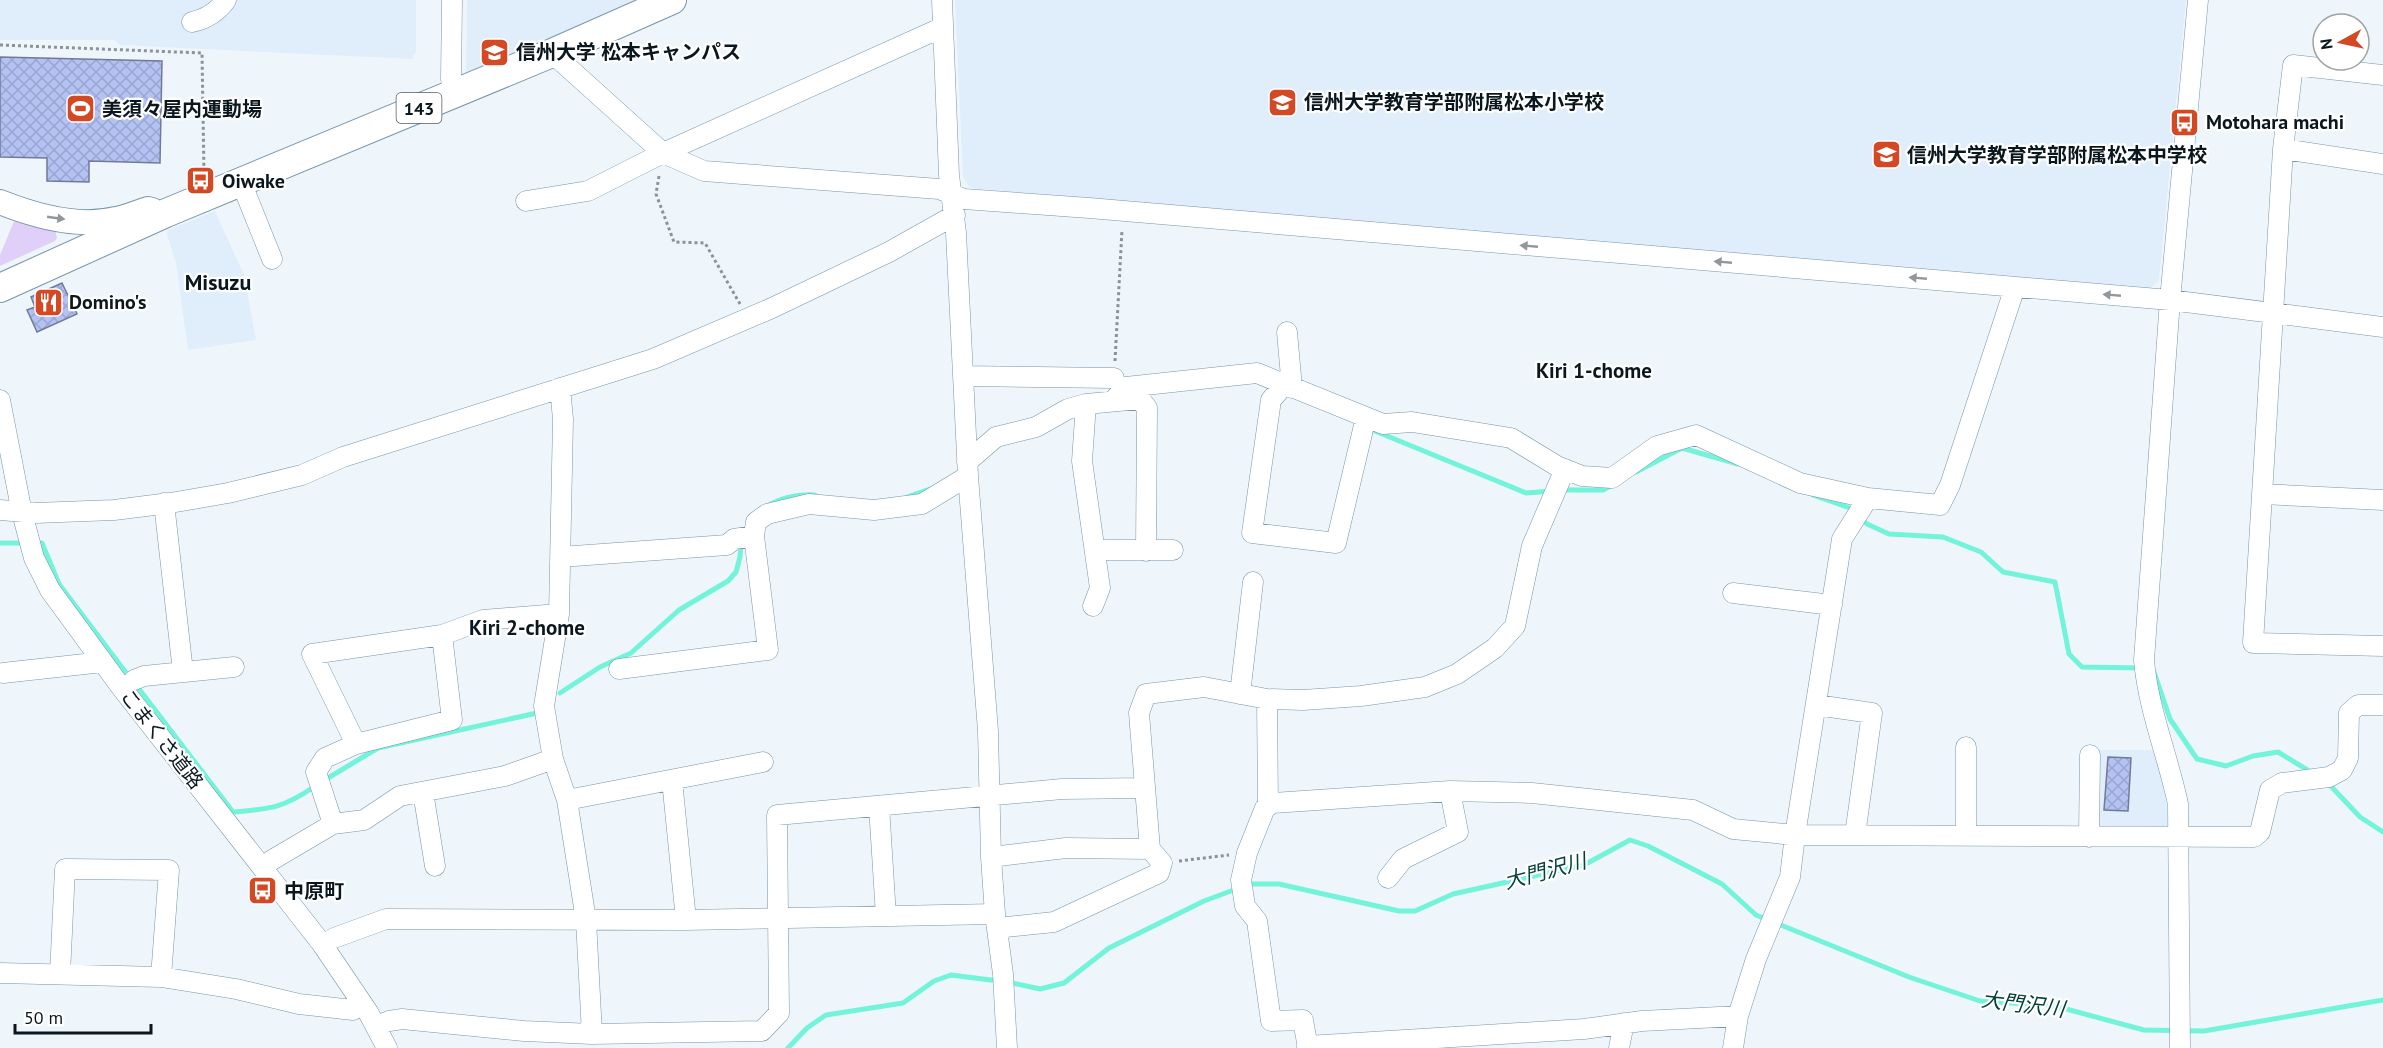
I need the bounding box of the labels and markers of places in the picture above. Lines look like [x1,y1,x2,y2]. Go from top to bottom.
school or university icon: 信州大学 松本キャンパス [479,36,511,68]
place label: 信州大学 松本キャンパス [516,39,741,65]
school or university icon: 信州大学教育学部附属松本小学校 [1267,86,1299,118]
place label: 信州大学教育学部附属松本小学校 [1304,89,1604,115]
sports icon: 美須々屋内運動場 [65,93,97,125]
place label: 美須々屋内運動場 [102,96,262,122]
bus stop icon: Motohara machi [2169,106,2201,138]
place label: Motohara machi [2206,109,2344,135]
school or university icon: 信州大学教育学部附属松本中学校 [1870,139,1902,171]
place label: 信州大学教育学部附属松本中学校 [1907,142,2207,168]
bus stop icon: Oiwake [185,165,217,197]
place label: Oiwake [222,168,285,194]
restaurant icon: Domino's [32,286,64,318]
place label: Domino's [69,289,146,315]
bus stop icon: 中原町 [247,875,279,907]
place label: 中原町 [284,878,344,904]

